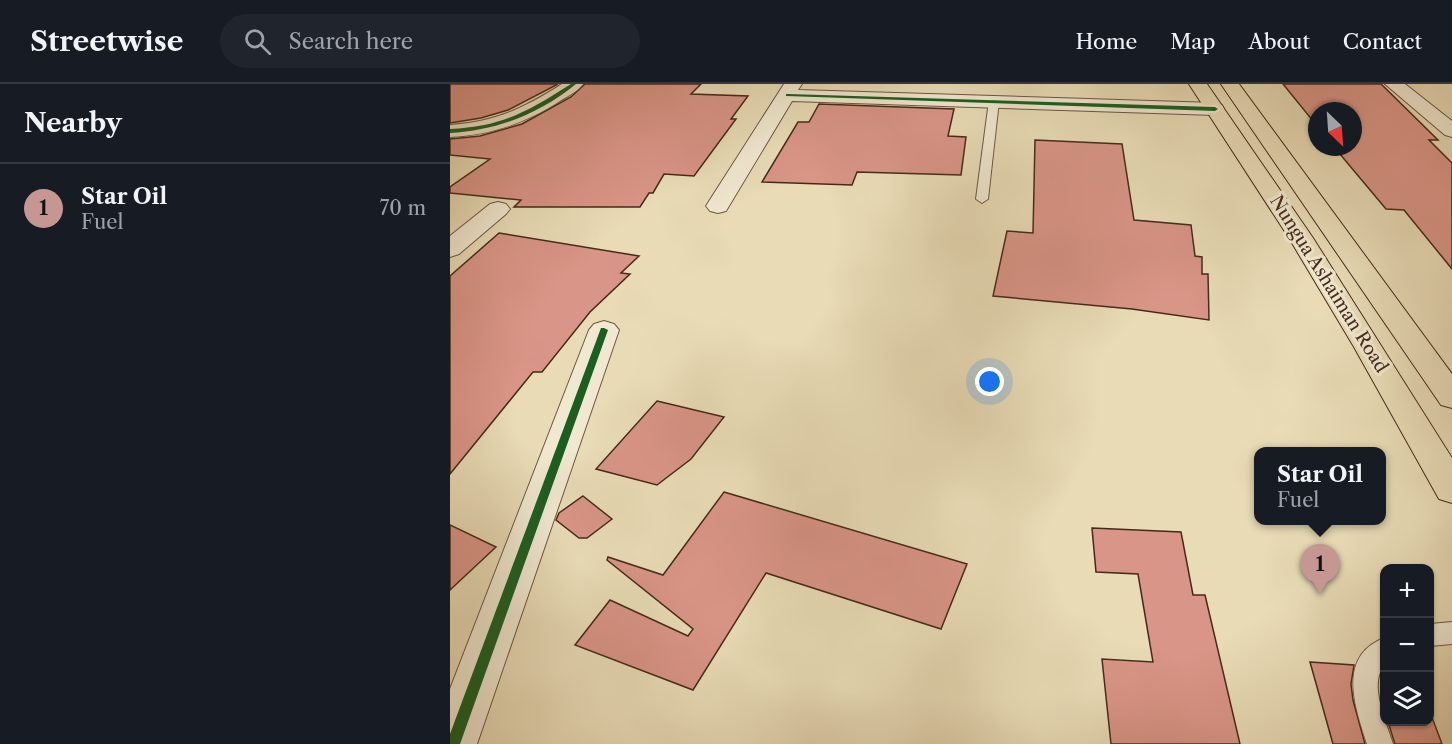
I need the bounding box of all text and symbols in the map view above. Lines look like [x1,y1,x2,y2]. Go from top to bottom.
search box [220,14,640,68]
text: Streetwise [30,24,184,58]
icon: search [241,25,274,58]
text: Search here [289,28,413,55]
text: Home [1076,29,1137,54]
text: Map [1170,29,1215,54]
text: About [1248,29,1310,54]
text: Contact [1343,29,1422,54]
north arrow [1308,102,1362,156]
text: Nearby [24,107,122,139]
text: Star Oil [81,183,167,210]
street label: Nungua Ashaiman Road [1265,191,1393,377]
text: 1 [39,196,48,220]
text: 70 m [380,196,426,220]
text: Fuel [81,210,123,234]
your location [975,367,1004,396]
popup [1254,447,1386,525]
text: Star Oil [1277,461,1363,488]
text: Fuel [1277,488,1319,512]
pin: 1 [1300,544,1340,594]
map controls [1380,564,1434,726]
button: + [1380,564,1434,618]
button: − [1380,618,1434,672]
button: layers [1380,672,1434,726]

